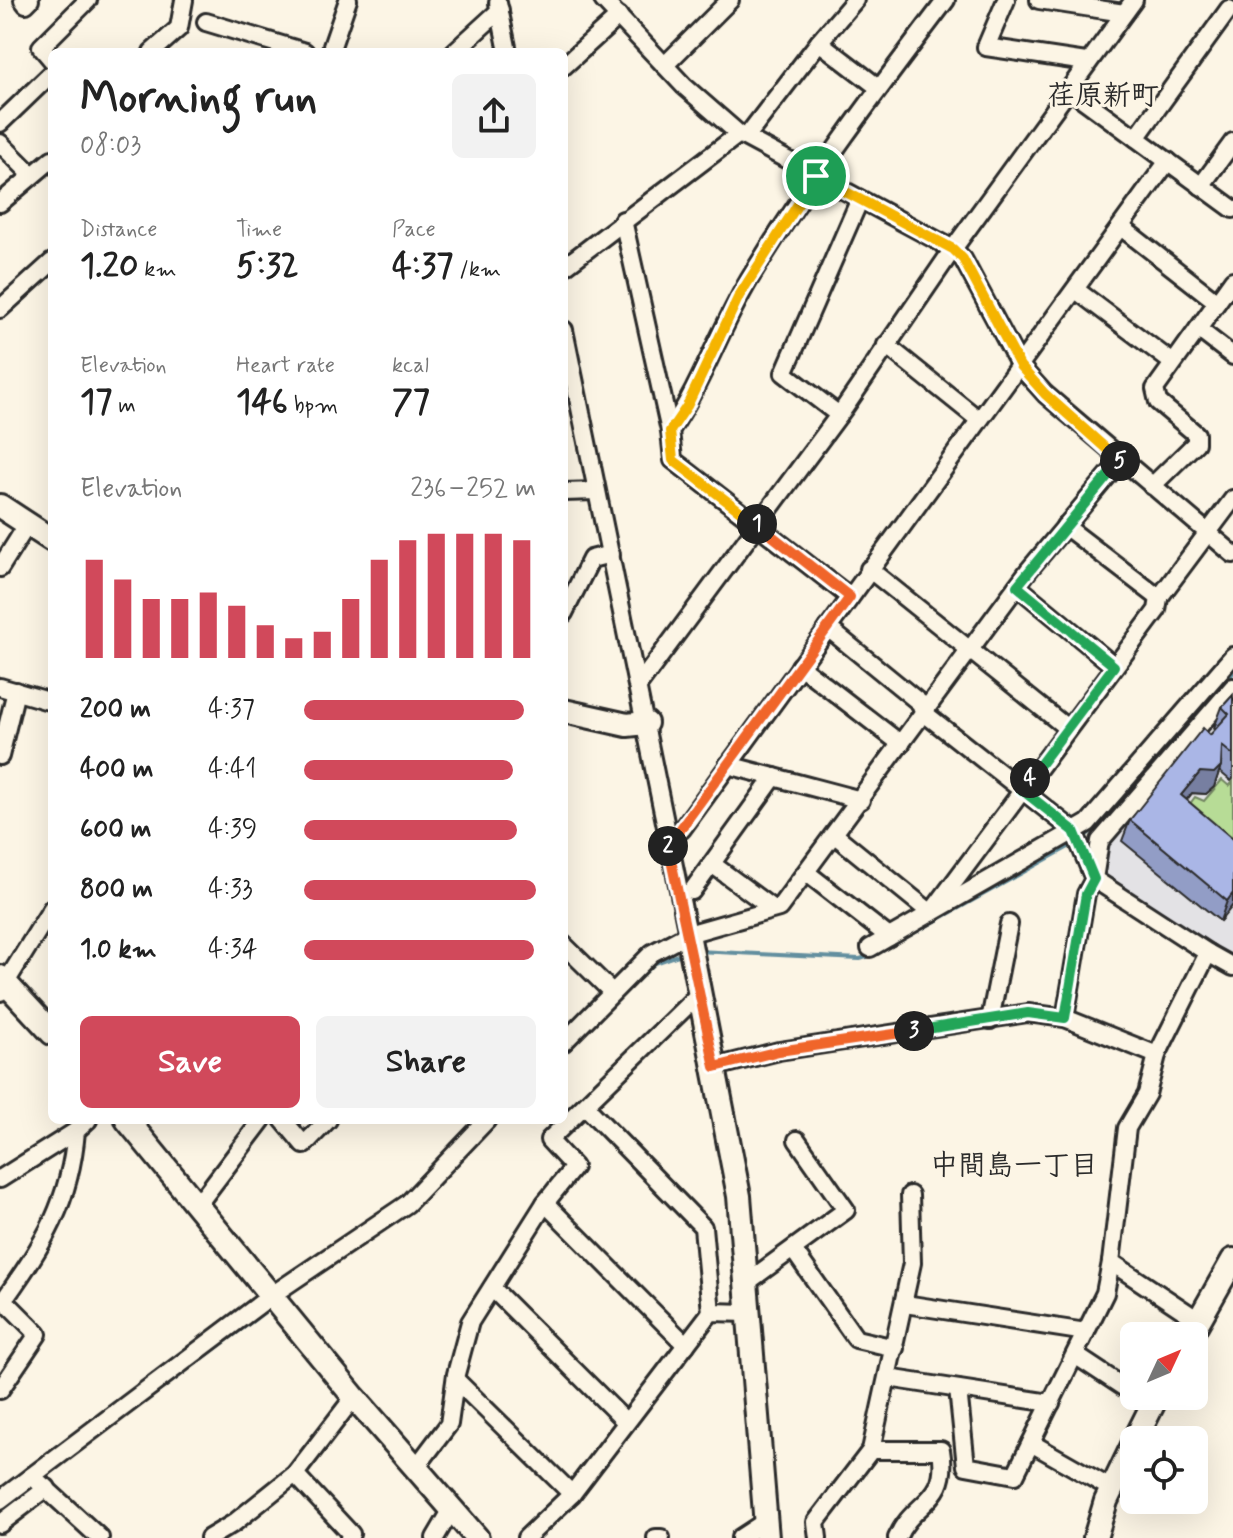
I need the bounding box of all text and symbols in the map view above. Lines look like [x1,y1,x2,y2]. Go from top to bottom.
text: Morning run [80,70,317,128]
button: share [452,74,536,158]
district label: 荏原新町 [1047,78,1159,115]
text: 08:03 [80,129,141,163]
pin [782,142,850,210]
icon: arrive [794,154,838,198]
text: Distance [80,216,157,244]
text: Time [236,216,282,244]
text: Pace [392,216,436,244]
text: 1.20 [80,244,138,289]
text: 5:32 [236,244,299,289]
text: 4:37 [392,244,453,289]
text: km [138,256,176,284]
text: /km [453,256,501,284]
text: Elevation [80,352,167,380]
text: Heart rate [236,352,335,380]
text: kcal [392,352,429,380]
text: 17 [80,380,112,425]
text: 146 [236,380,288,425]
text: 77 [392,380,430,425]
text: m [112,392,136,420]
text: bpm [288,392,338,420]
pin: 5 [1100,441,1140,481]
text: 5 [1113,447,1127,475]
text: Elevation [80,472,182,506]
text: 236–252 m [410,472,536,506]
pin: 1 [737,504,777,544]
text: 1 [752,510,762,538]
text: 200 m [80,693,151,727]
text: 4:37 [208,693,255,727]
text: 400 m [80,753,153,787]
text: 4:41 [208,753,256,787]
pin: 4 [1010,758,1050,798]
text: 4 [1024,764,1036,792]
text: 600 m [80,813,152,847]
text: 4:39 [208,813,257,847]
pin: 2 [648,826,688,866]
text: 2 [663,832,673,860]
text: 800 m [80,873,153,907]
text: 4:33 [208,873,253,907]
text: 1.0 km [80,933,157,967]
text: 4:34 [208,933,258,967]
pin: 3 [894,1011,934,1051]
button: Save [80,1016,300,1108]
button: Share [316,1016,536,1108]
text: 3 [909,1017,919,1045]
district label: 中間島一丁目 [930,1148,1098,1185]
north arrow [1120,1322,1208,1410]
map controls [1120,1322,1208,1514]
button: locate [1120,1426,1208,1514]

